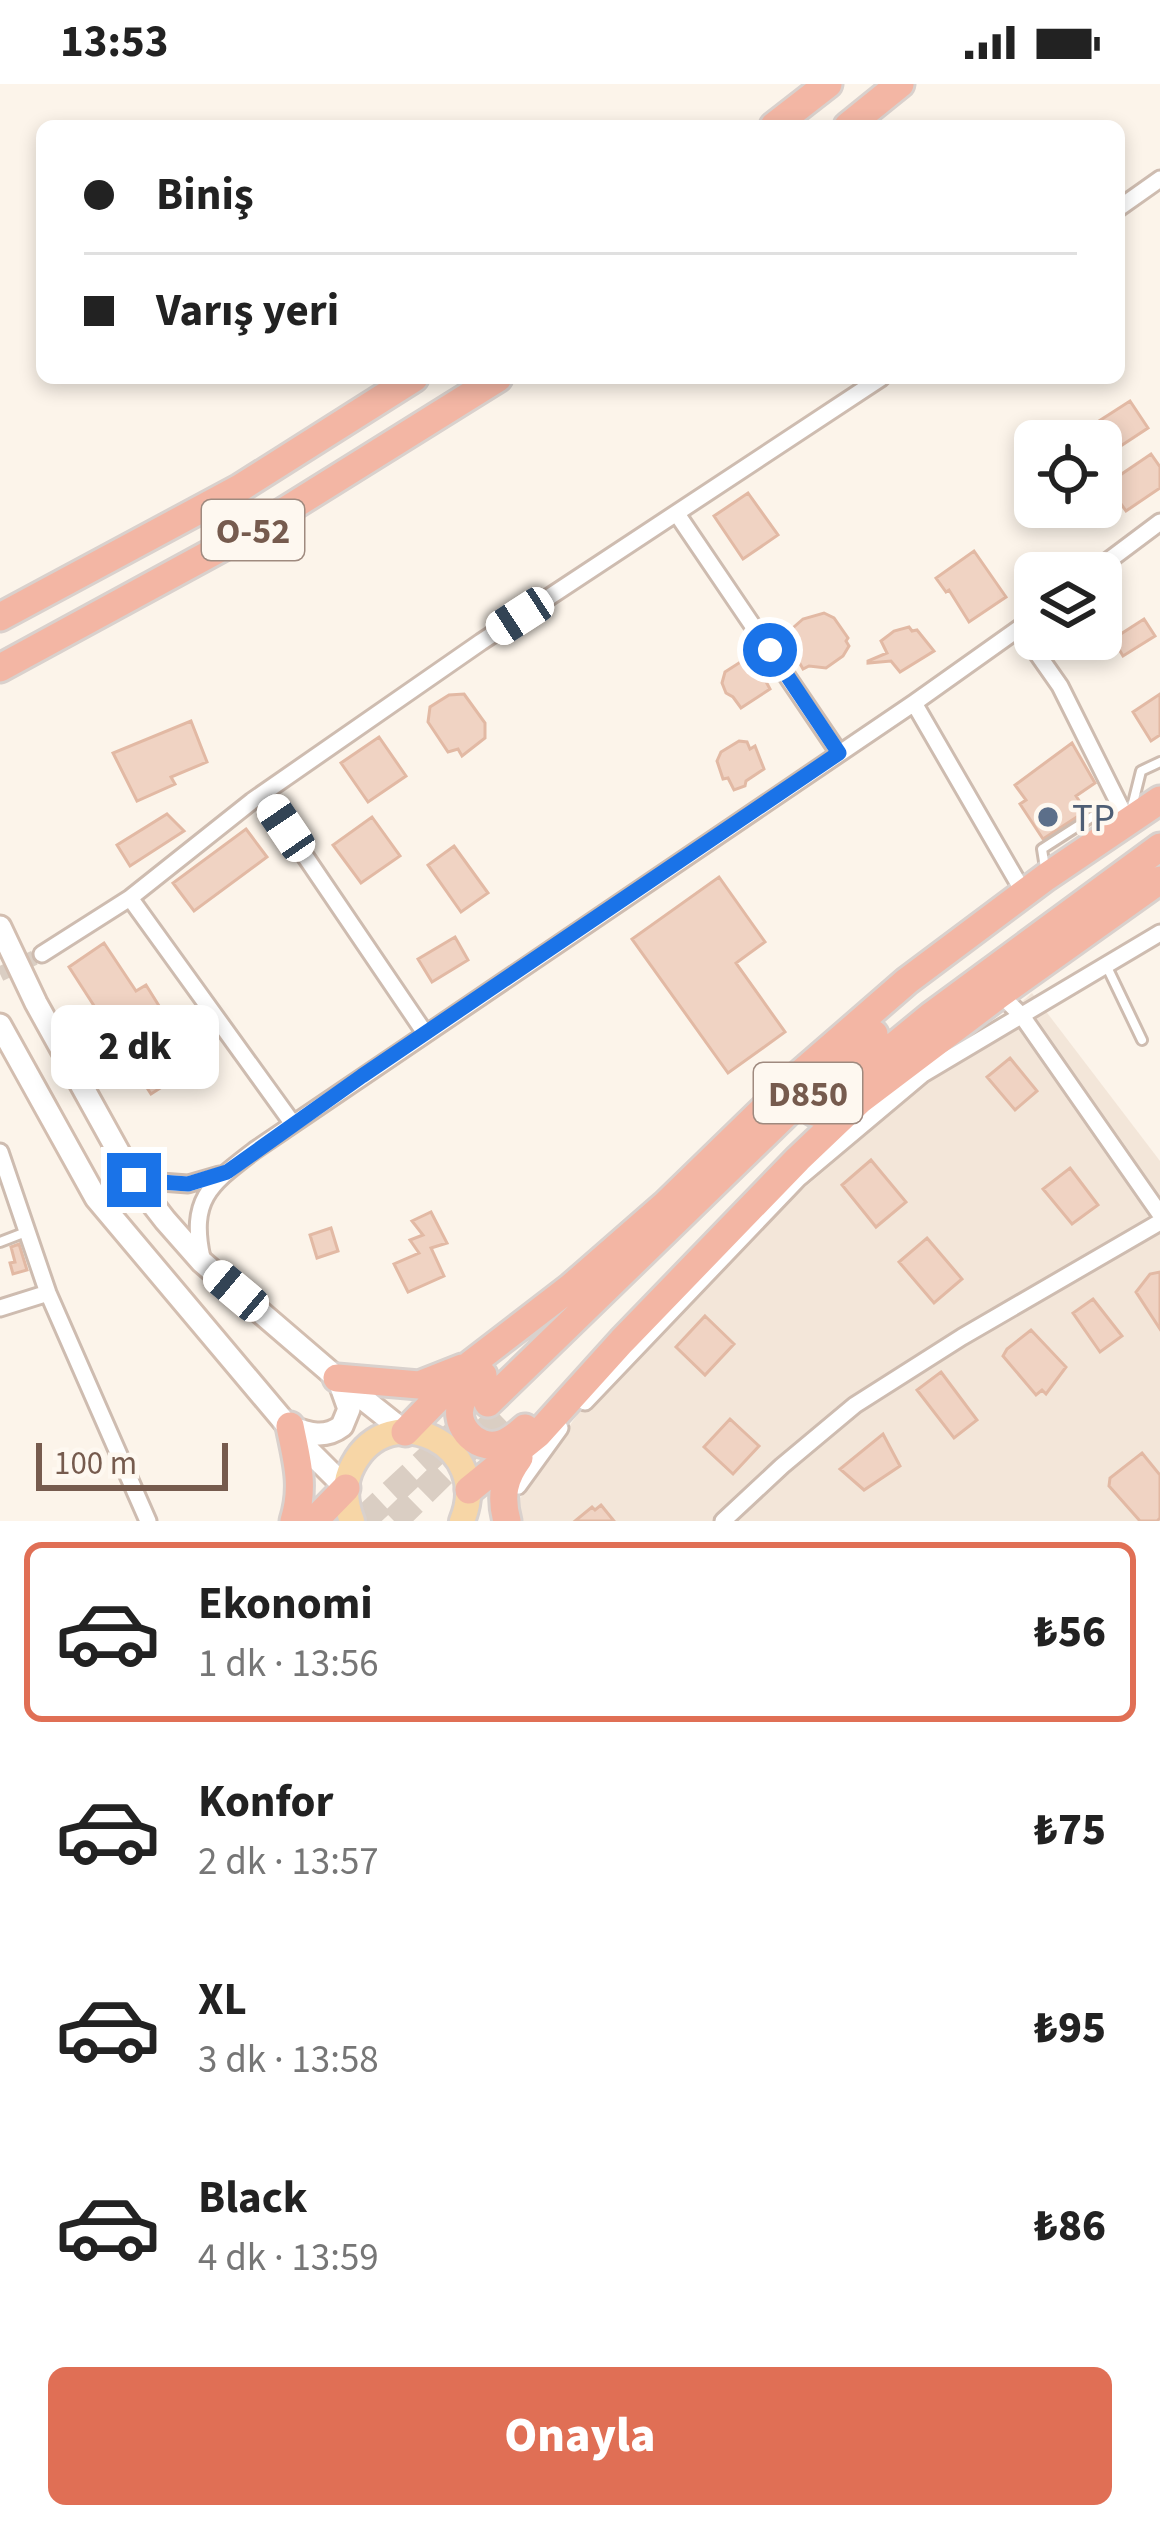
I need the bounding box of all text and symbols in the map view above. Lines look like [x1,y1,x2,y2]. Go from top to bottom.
text: 13:53 [60,10,169,74]
text: Biniş [156,163,254,227]
text: Varış yeri [156,279,339,343]
map controls [1014,420,1122,660]
button: locate [1014,420,1122,528]
road number: O-52 [202,500,304,560]
button: layers [1014,552,1122,660]
car [480,581,560,651]
route start [743,623,797,677]
car [251,788,321,868]
place label: TP [1072,791,1115,847]
marker: TP [1035,804,1061,830]
callout: 2 dk [50,1006,218,1090]
text: 2 dk [99,1019,171,1075]
road number: D850 [754,1063,862,1123]
route end [107,1153,161,1207]
car [197,1254,275,1328]
scale bar [36,1437,228,1490]
text: 100 m [54,1440,137,1487]
text: Ekonomi [198,1572,373,1636]
icon: car [54,1578,162,1686]
text: ₺56 [1034,1600,1106,1664]
text: 1 dk · 13:56 [198,1636,379,1692]
text: Konfor [198,1770,333,1834]
icon: car [54,1776,162,1884]
text: ₺75 [1034,1798,1106,1862]
text: 2 dk · 13:57 [198,1834,379,1890]
text: XL [198,1968,247,2032]
icon: car [54,1974,162,2082]
text: ₺95 [1034,1996,1106,2060]
text: 3 dk · 13:58 [198,2032,379,2088]
text: Black [198,2166,308,2230]
icon: car [54,2172,162,2280]
text: ₺86 [1034,2194,1106,2258]
text: 4 dk · 13:59 [198,2230,379,2286]
button: Onayla [48,2367,1112,2505]

